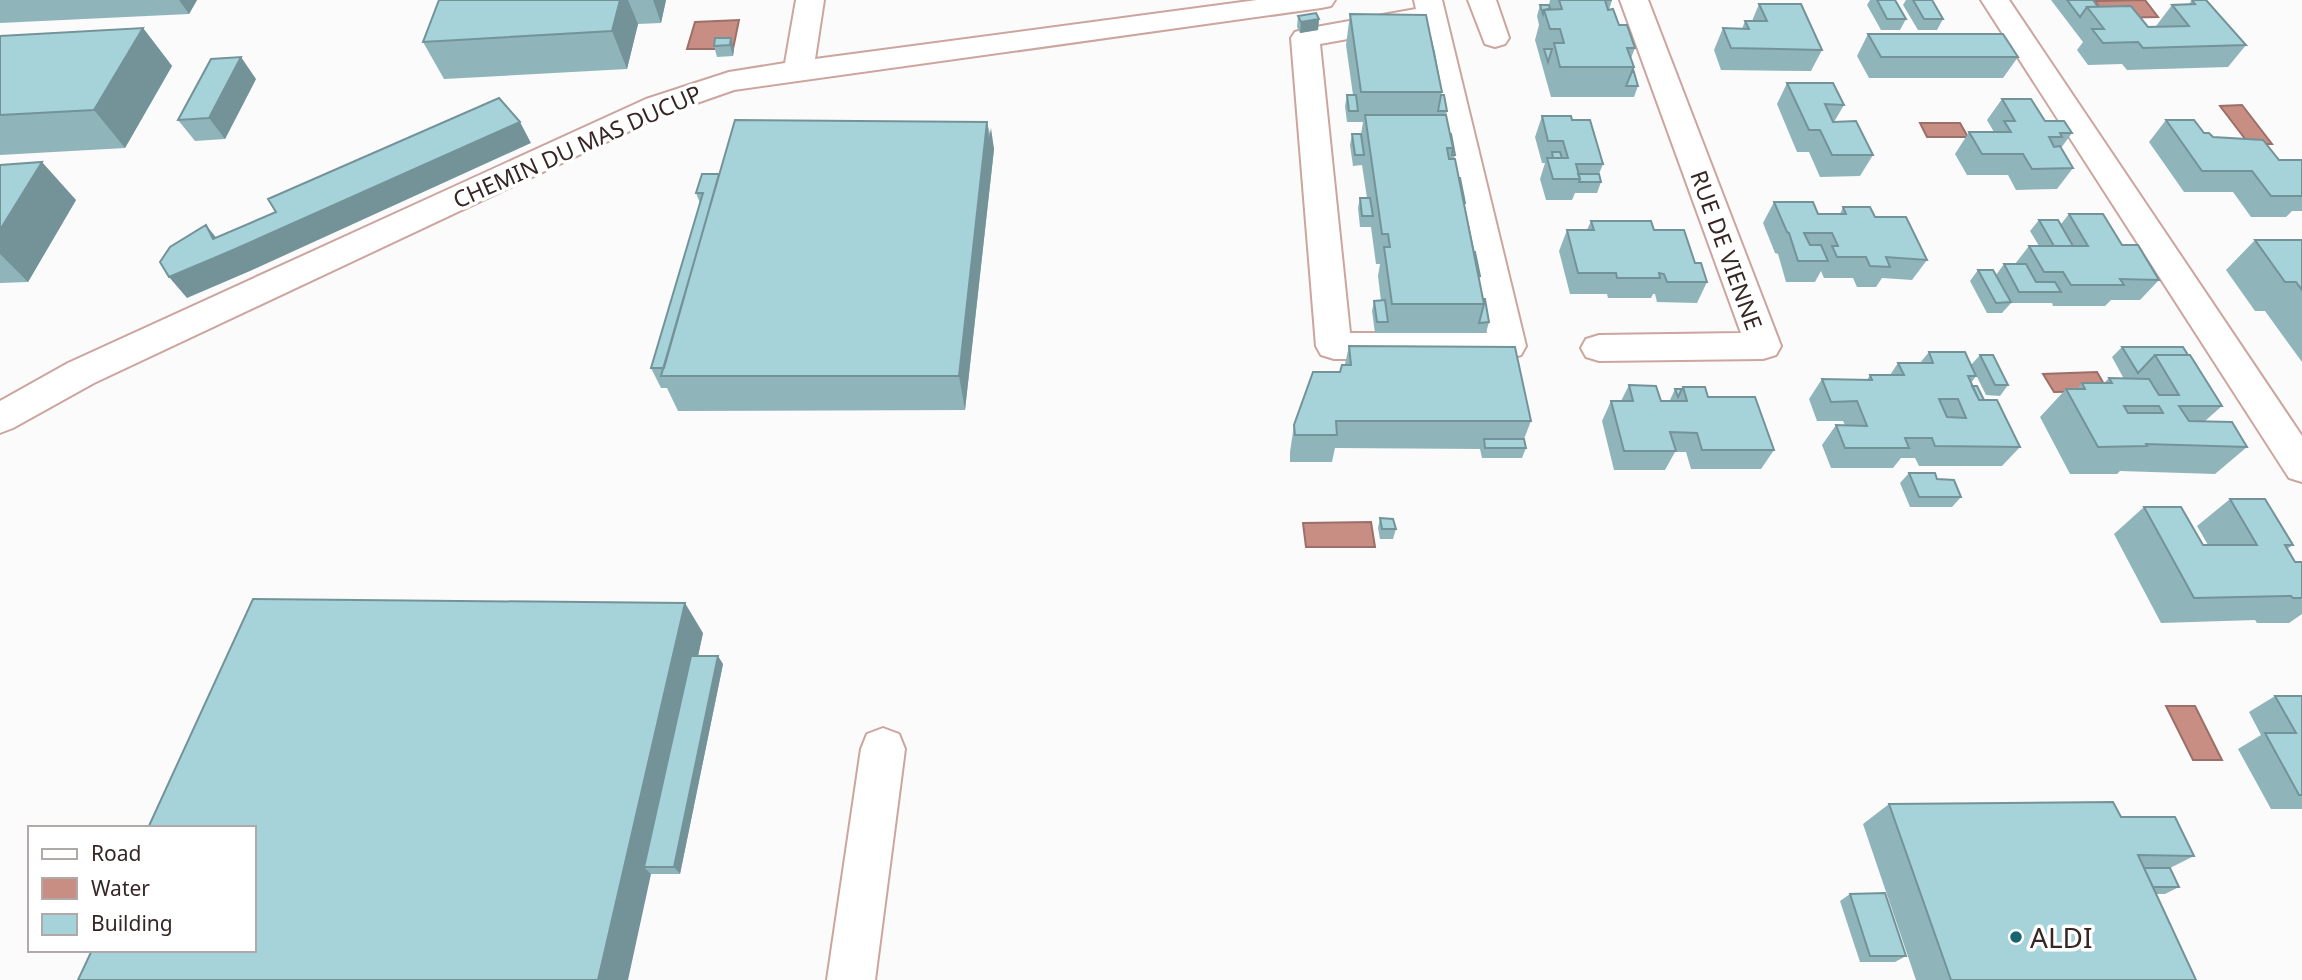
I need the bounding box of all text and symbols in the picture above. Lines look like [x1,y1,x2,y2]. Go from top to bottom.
street label: CHEMIN DU MAS DUCUP [448,77,706,215]
street label: RUE DE VIENNE [1683,166,1771,334]
legend [28,826,256,952]
text: Road [91,839,141,867]
text: Water [91,874,150,902]
text: Building [91,909,173,937]
place label: ALDI [2030,918,2093,956]
marker: ALDI [2008,929,2024,945]

